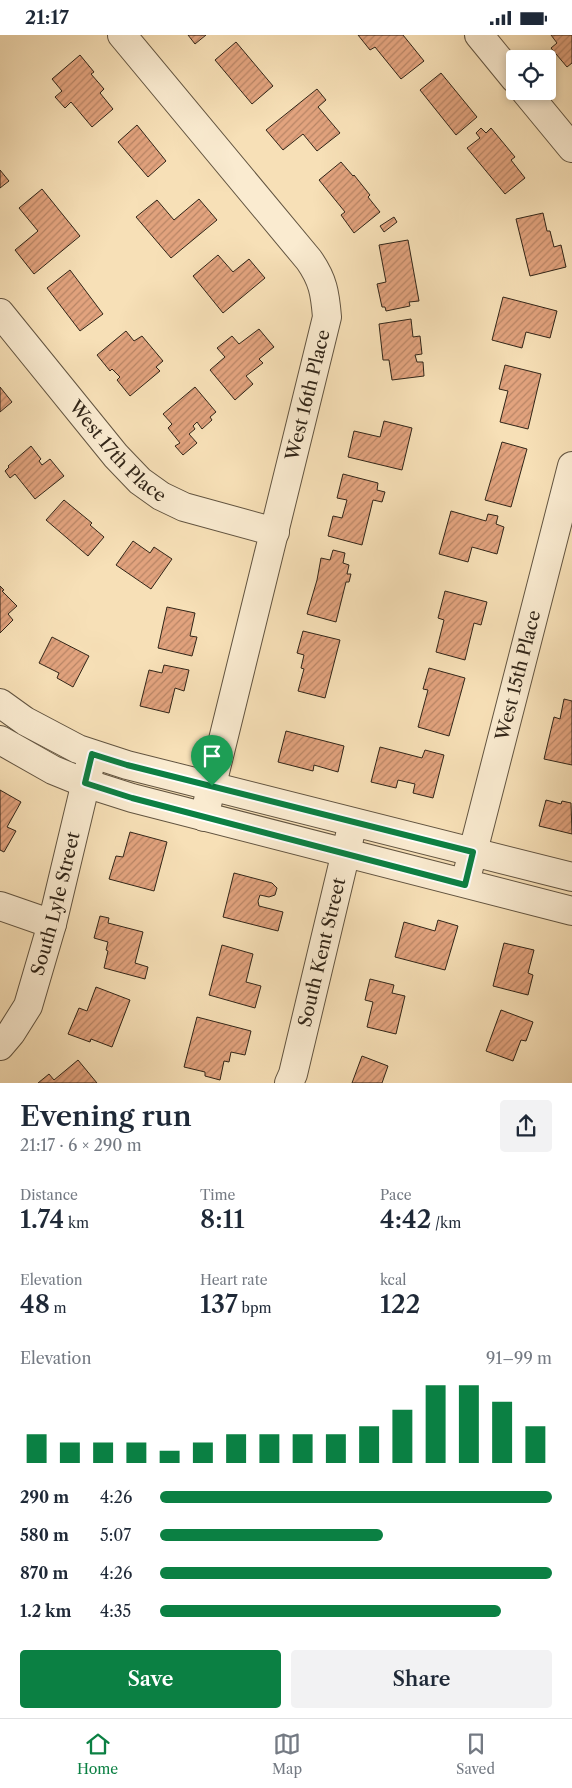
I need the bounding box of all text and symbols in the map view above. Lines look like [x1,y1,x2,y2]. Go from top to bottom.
text: 21:17 [25,6,69,29]
map controls [506,50,556,100]
button: locate [506,50,556,100]
street label: West 16th Place [281,327,335,464]
street label: West 17th Place [64,395,170,507]
street label: West 15th Place [491,608,545,744]
pin [191,735,233,786]
icon: arrive [198,742,226,770]
street label: South Lyle Street [27,829,85,978]
street label: South Kent Street [294,875,351,1029]
text: Evening run [20,1099,192,1133]
button: share [500,1100,552,1152]
text: 21:17 · 6 × 290 m [20,1135,142,1155]
text: Distance [20,1186,78,1204]
text: Time [200,1186,235,1204]
text: Pace [380,1186,412,1204]
text: 1.74 [20,1204,64,1235]
text: 8:11 [200,1204,245,1235]
text: 4:42 [380,1204,431,1235]
text: km [64,1214,89,1232]
text: /km [431,1214,461,1232]
text: Elevation [20,1271,83,1289]
text: Heart rate [200,1271,267,1289]
text: kcal [380,1271,406,1289]
text: 48 [20,1289,50,1320]
text: 137 [200,1289,238,1320]
text: 122 [380,1289,420,1320]
text: m [50,1299,67,1317]
text: bpm [238,1299,272,1317]
text: Elevation [20,1348,91,1368]
text: 91–99 m [486,1348,552,1368]
text: 290 m [20,1487,69,1507]
text: 4:26 [100,1487,132,1507]
text: 580 m [20,1525,69,1545]
text: 5:07 [100,1525,131,1545]
text: 870 m [20,1563,68,1583]
text: 4:26 [100,1563,132,1583]
text: 1.2 km [20,1601,72,1621]
text: 4:35 [100,1601,131,1621]
button: Save [20,1650,281,1708]
button: Share [291,1650,552,1708]
tab: Home [77,1730,118,1778]
tab: Map [272,1730,302,1778]
tab: Saved [456,1730,495,1778]

